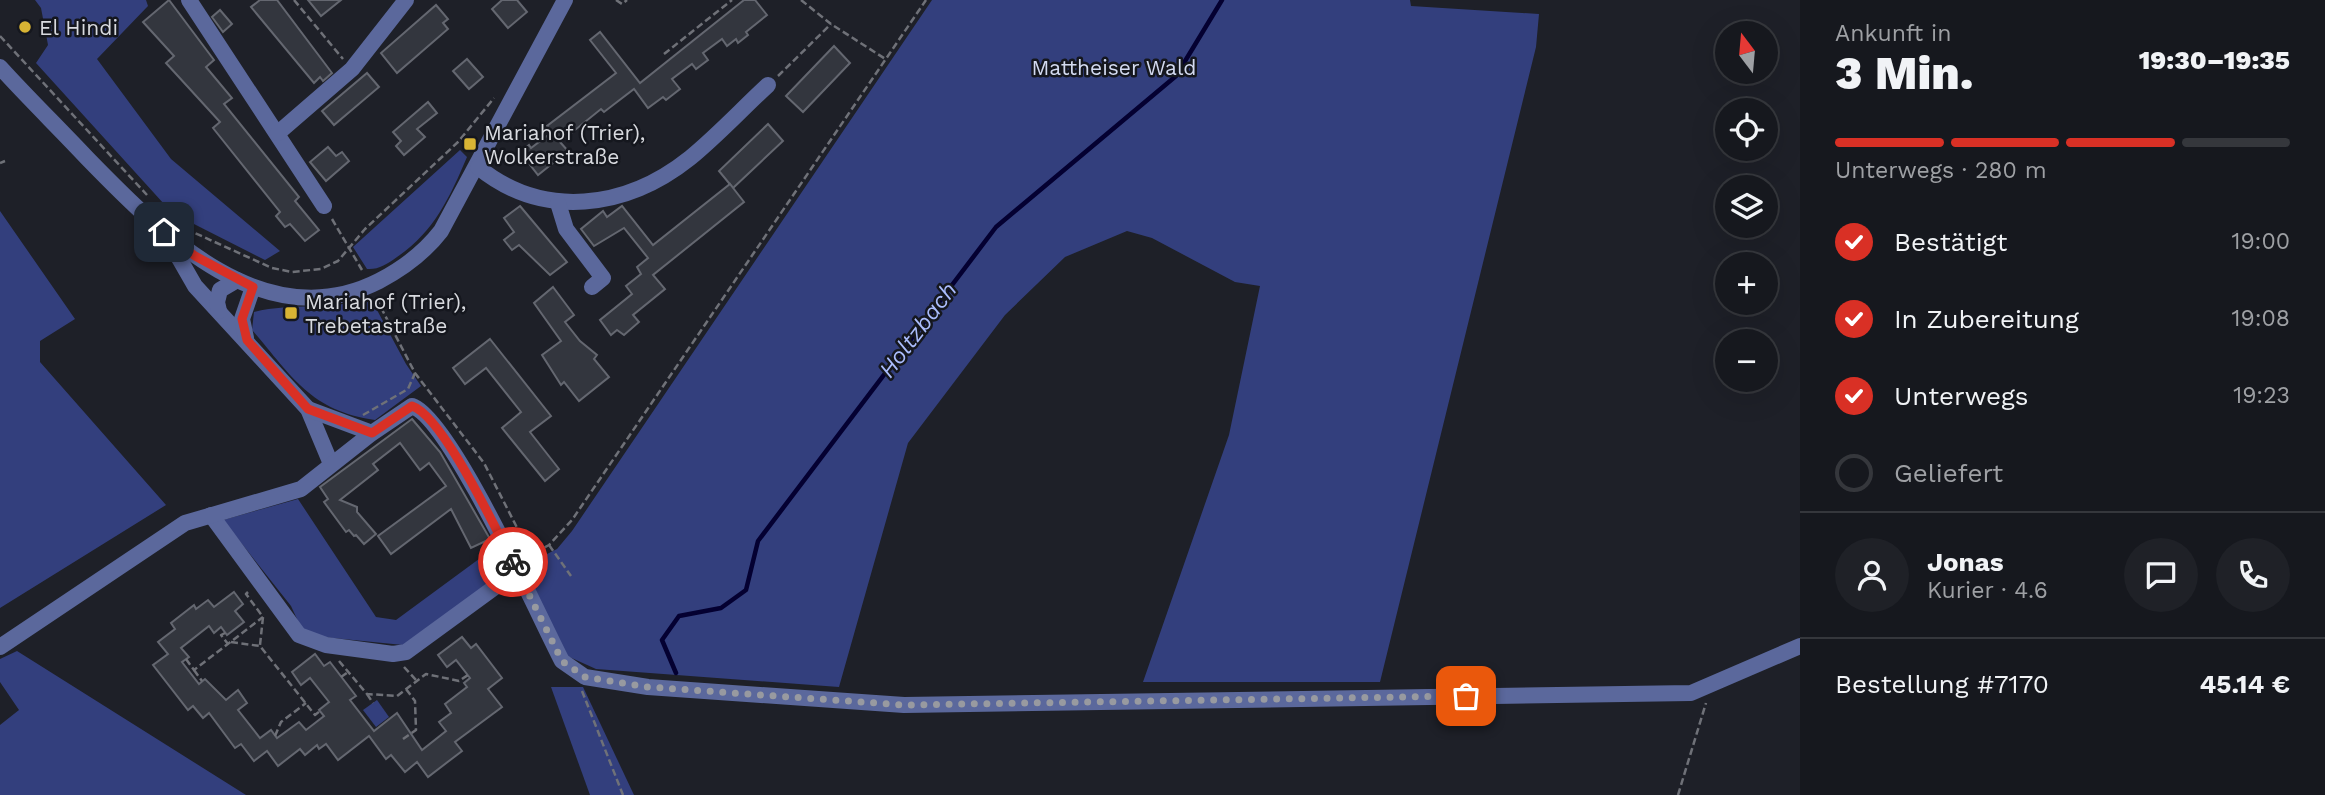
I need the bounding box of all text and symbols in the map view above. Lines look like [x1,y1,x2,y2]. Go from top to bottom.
place label: El Hindi [39,15,118,40]
marker: El Hindi [17,19,33,35]
text: Ankunft in [1835,20,1951,47]
north arrow [1715,21,1778,84]
map controls [1715,21,1778,392]
text: 19:30–19:35 [2139,45,2290,75]
text: 3 Min. [1835,46,1974,100]
park label: Mattheiser Wald [1032,55,1196,80]
button: locate [1715,98,1778,161]
place label: Mariahof (Trier), Wolkerstraße [484,120,645,169]
marker: Mariahof (Trier), Wolkerstraße [462,136,478,152]
text: Unterwegs · 280 m [1835,157,2047,184]
button: layers [1715,175,1778,238]
pin [134,202,194,262]
icon: home [145,213,183,251]
icon: check [1835,223,1873,261]
text: Bestätigt [1894,227,2007,257]
text: 19:00 [2231,228,2290,255]
button: + [1715,252,1778,315]
water label: Holtzbach [873,277,963,383]
place label: Mariahof (Trier), Trebetastraße [305,289,466,338]
icon: check [1835,300,1873,338]
text: In Zubereitung [1894,304,2079,334]
marker: Mariahof (Trier), Trebetastraße [283,305,299,321]
text: 19:08 [2232,305,2290,332]
button: − [1715,329,1778,392]
icon: check [1835,377,1873,415]
text: Unterwegs [1894,381,2029,411]
text: 19:23 [2233,382,2290,409]
text: Geliefert [1894,458,2003,488]
courier [478,527,548,597]
button: person [1835,538,1909,612]
button: chat [2124,538,2198,612]
button: phone [2216,538,2290,612]
icon: bike [494,543,532,581]
text: Jonas [1927,547,2004,577]
text: Kurier · 4.6 [1927,577,2048,604]
pin [1436,666,1496,726]
text: Bestellung #7170 [1835,669,2049,699]
text: 45.14 € [2199,669,2290,699]
icon: bag [1447,677,1485,715]

